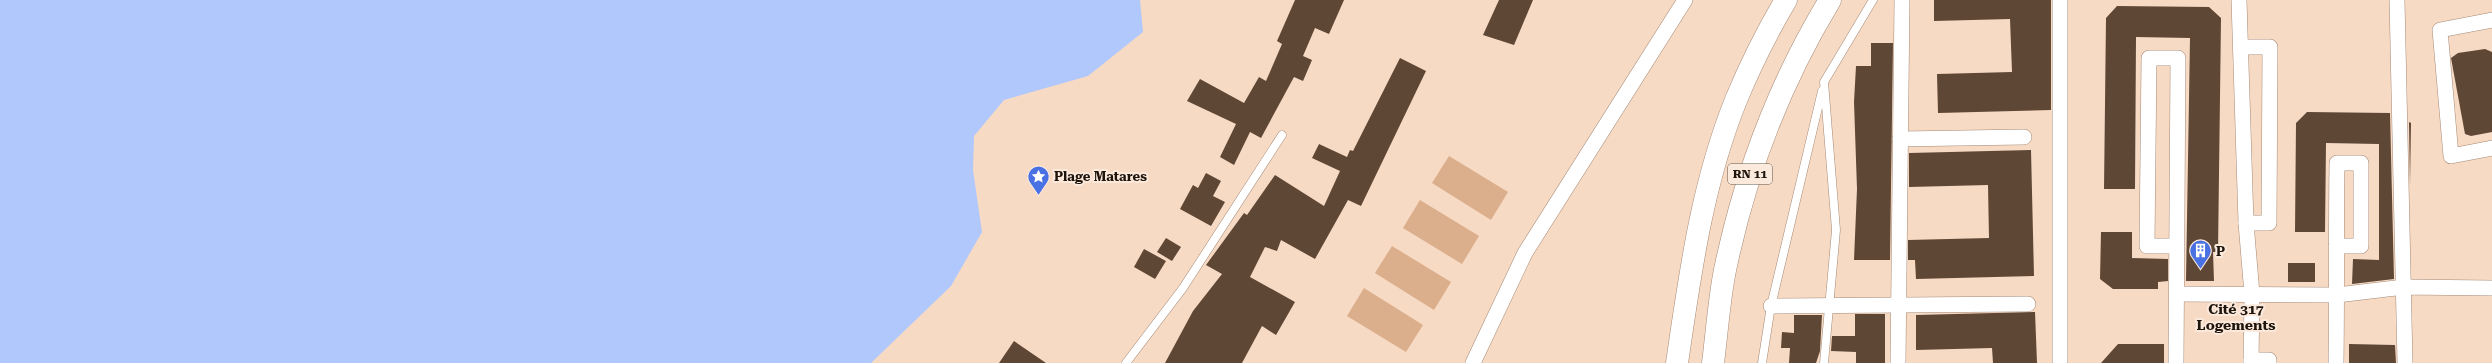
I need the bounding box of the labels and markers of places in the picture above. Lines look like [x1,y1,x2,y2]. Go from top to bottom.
place icon: Plage Matares [1026,163,1052,196]
place label: Plage Matares [1054,169,1147,184]
building icon: P [2187,238,2213,271]
place label: P [2216,244,2225,259]

